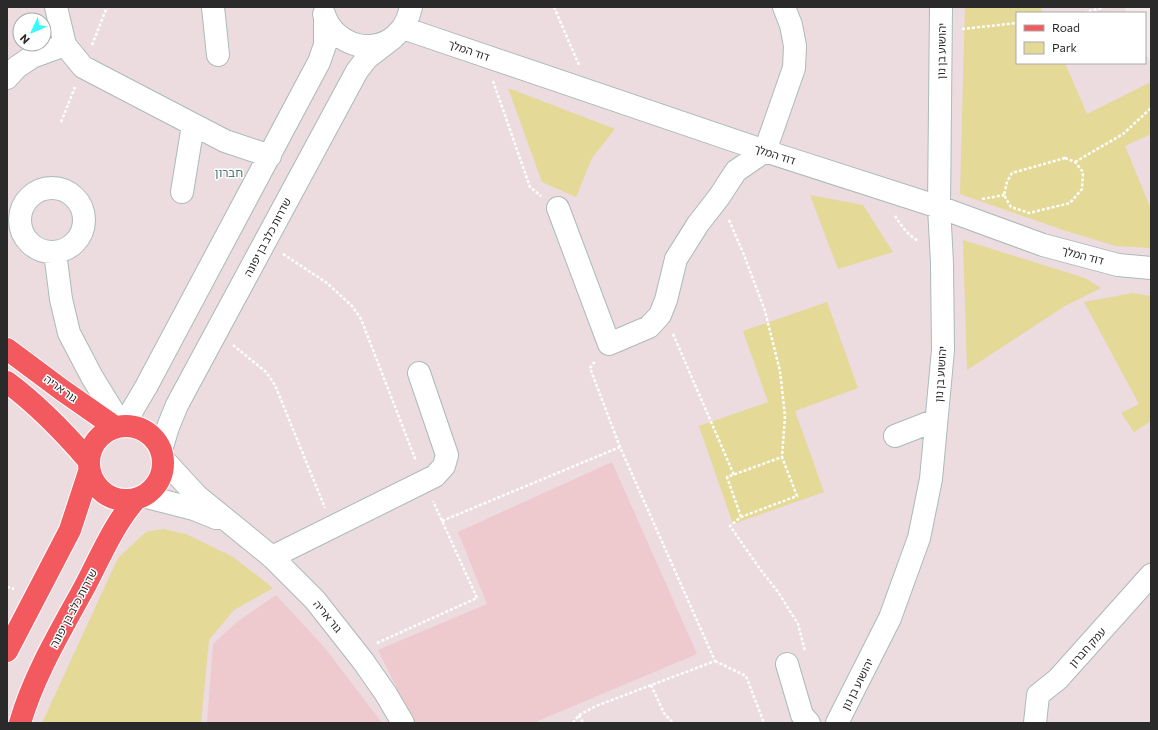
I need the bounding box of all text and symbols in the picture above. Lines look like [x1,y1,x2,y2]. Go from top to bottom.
north arrow [12,12,52,52]
legend [1016,12,1146,64]
text: Road [1052,20,1080,34]
street label: יהושוע בן נון [934,23,948,79]
text: N [17,32,32,47]
street label: דוד המלך [447,37,491,63]
text: Park [1052,40,1078,54]
street label: דוד המלך [753,141,797,167]
district label: חברון [215,165,243,179]
street label: שדרות כלב בן יפונה [241,195,293,279]
street label: דוד המלך [1061,243,1105,267]
street label: יהושוע בן נון [932,345,948,403]
street label: גור אריה [42,372,80,404]
street label: שדרות כלב בן יפונה [47,566,99,650]
street label: גור אריה [311,597,345,635]
street label: עמק חברון [1066,625,1108,669]
street label: יהושוע בן נון [838,656,876,712]

